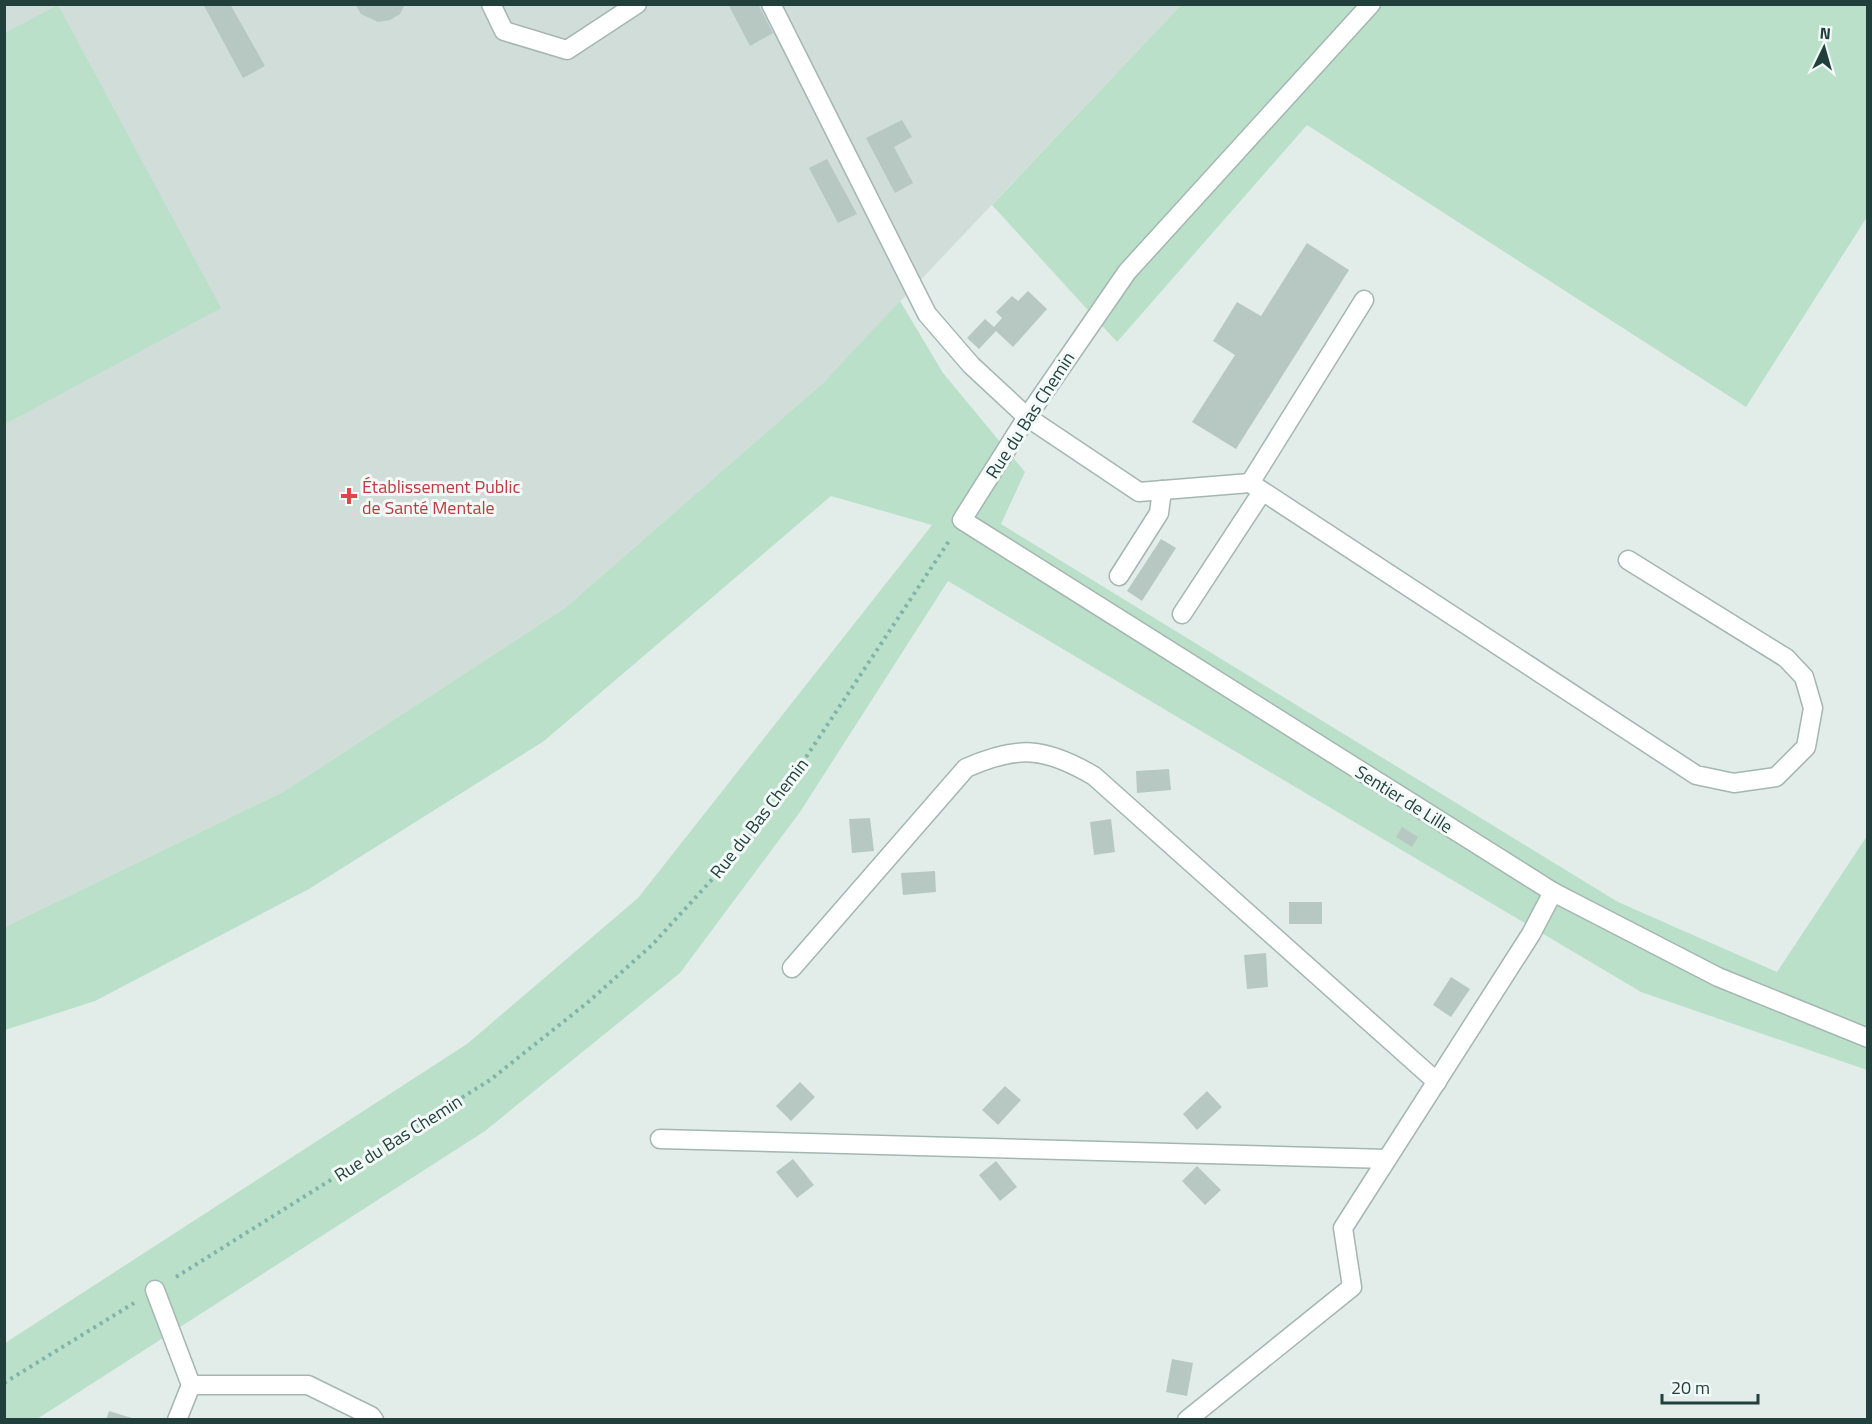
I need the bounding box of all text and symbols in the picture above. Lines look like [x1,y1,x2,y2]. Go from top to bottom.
north arrow [1794,18,1854,78]
text: N [1819,21,1832,45]
street label: Rue du Bas Chemin [979,346,1081,484]
place label: Établissement Public de Santé Mentale [362,473,520,521]
marker: Établissement Public de Santé Mentale [340,487,358,505]
street label: Rue du Bas Chemin [703,752,815,884]
street label: Sentier de Lille [1350,758,1458,840]
street label: Rue du Bas Chemin [329,1088,467,1188]
scale bar [1662,1367,1758,1405]
text: 20 m [1671,1374,1710,1401]

